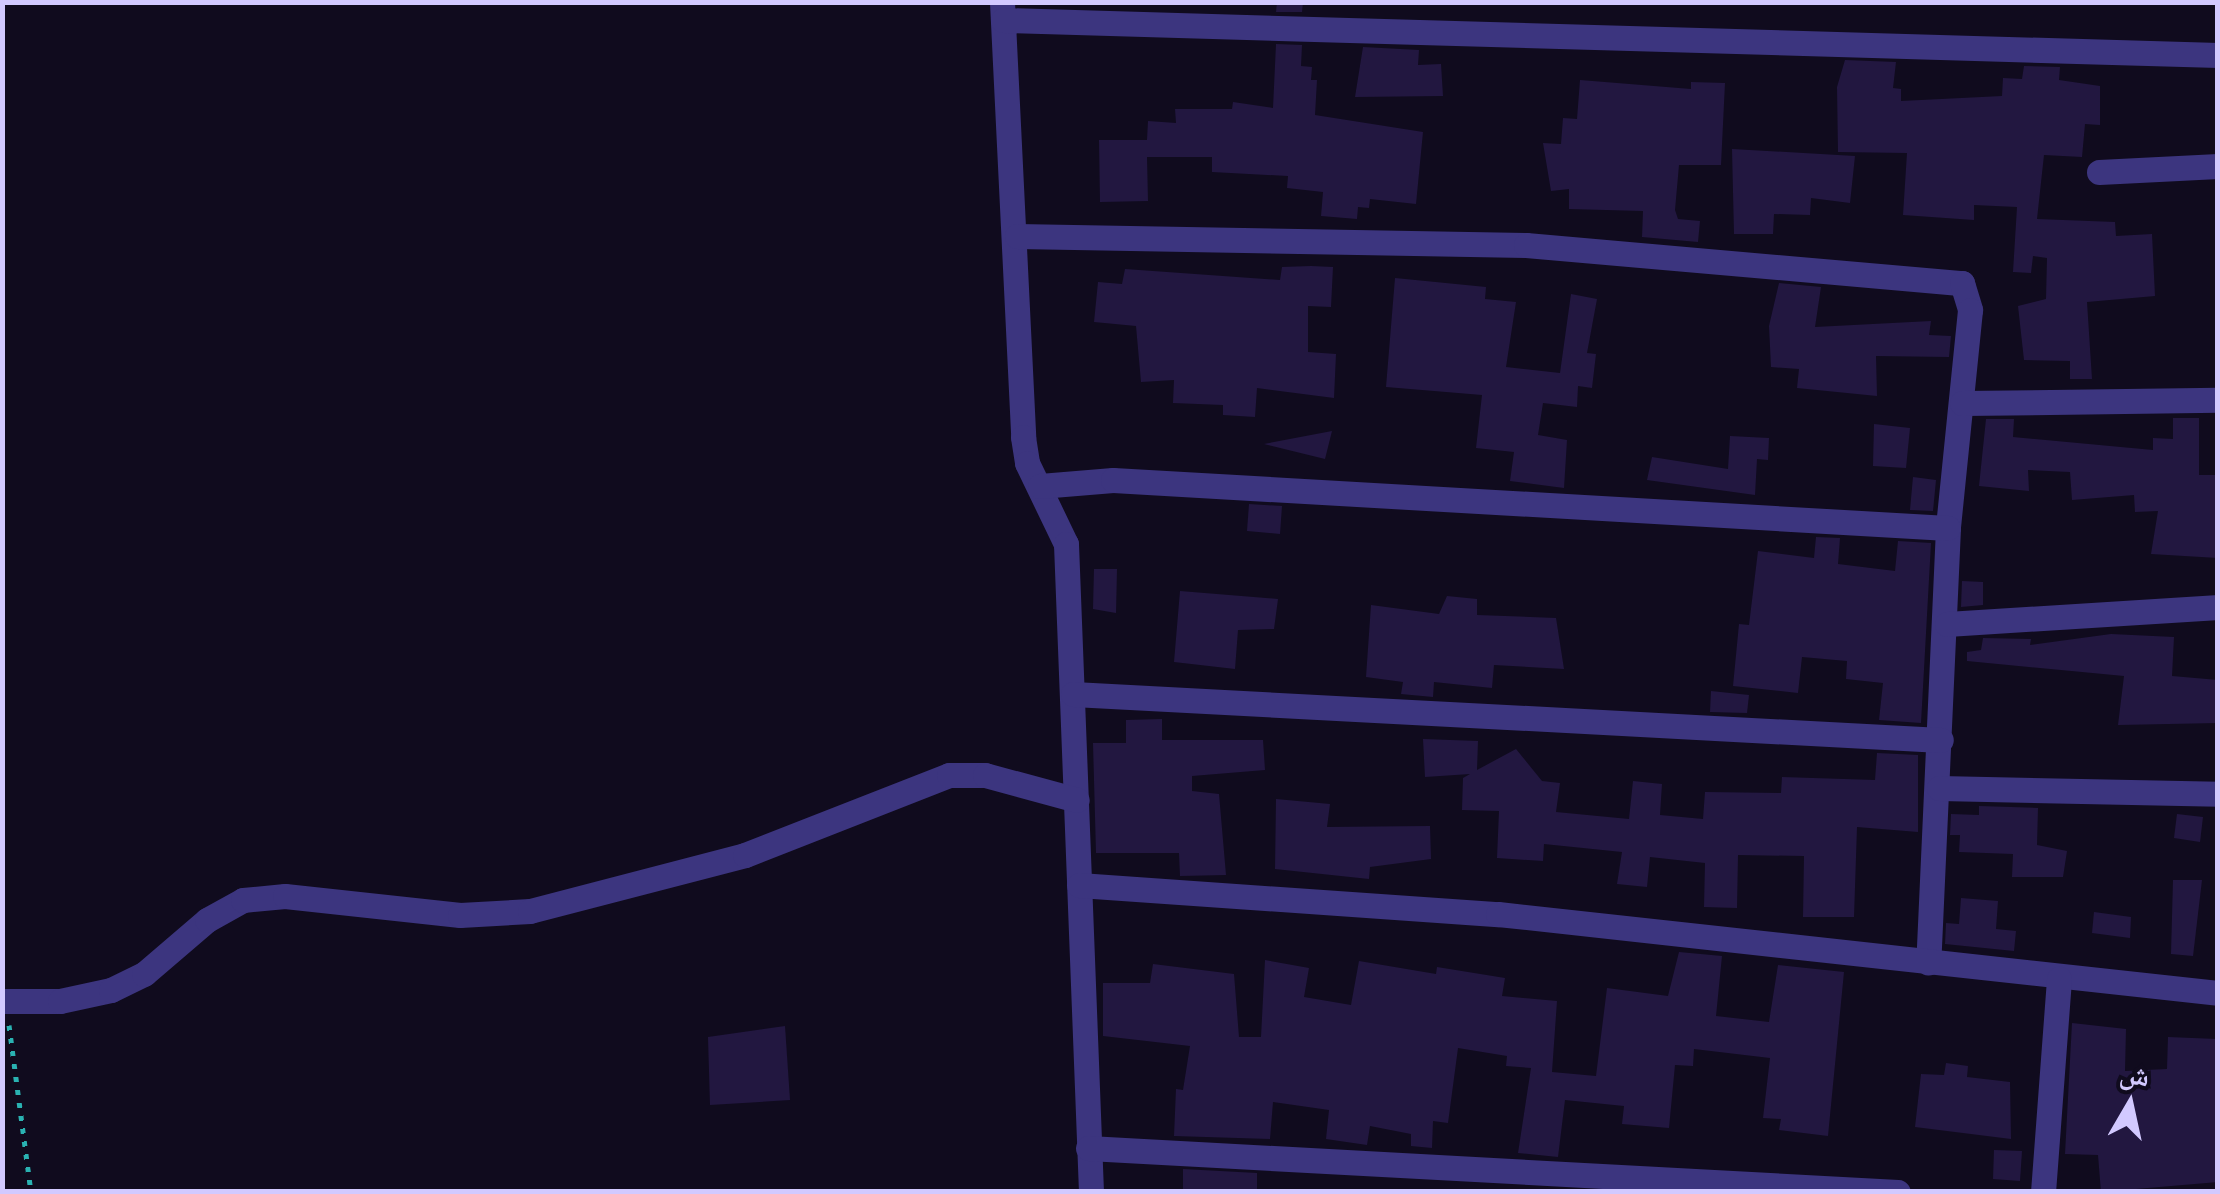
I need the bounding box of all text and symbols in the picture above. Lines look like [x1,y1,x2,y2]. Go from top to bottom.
text: ش [2117,1053,2152,1094]
north arrow [2080,1054,2180,1154]

